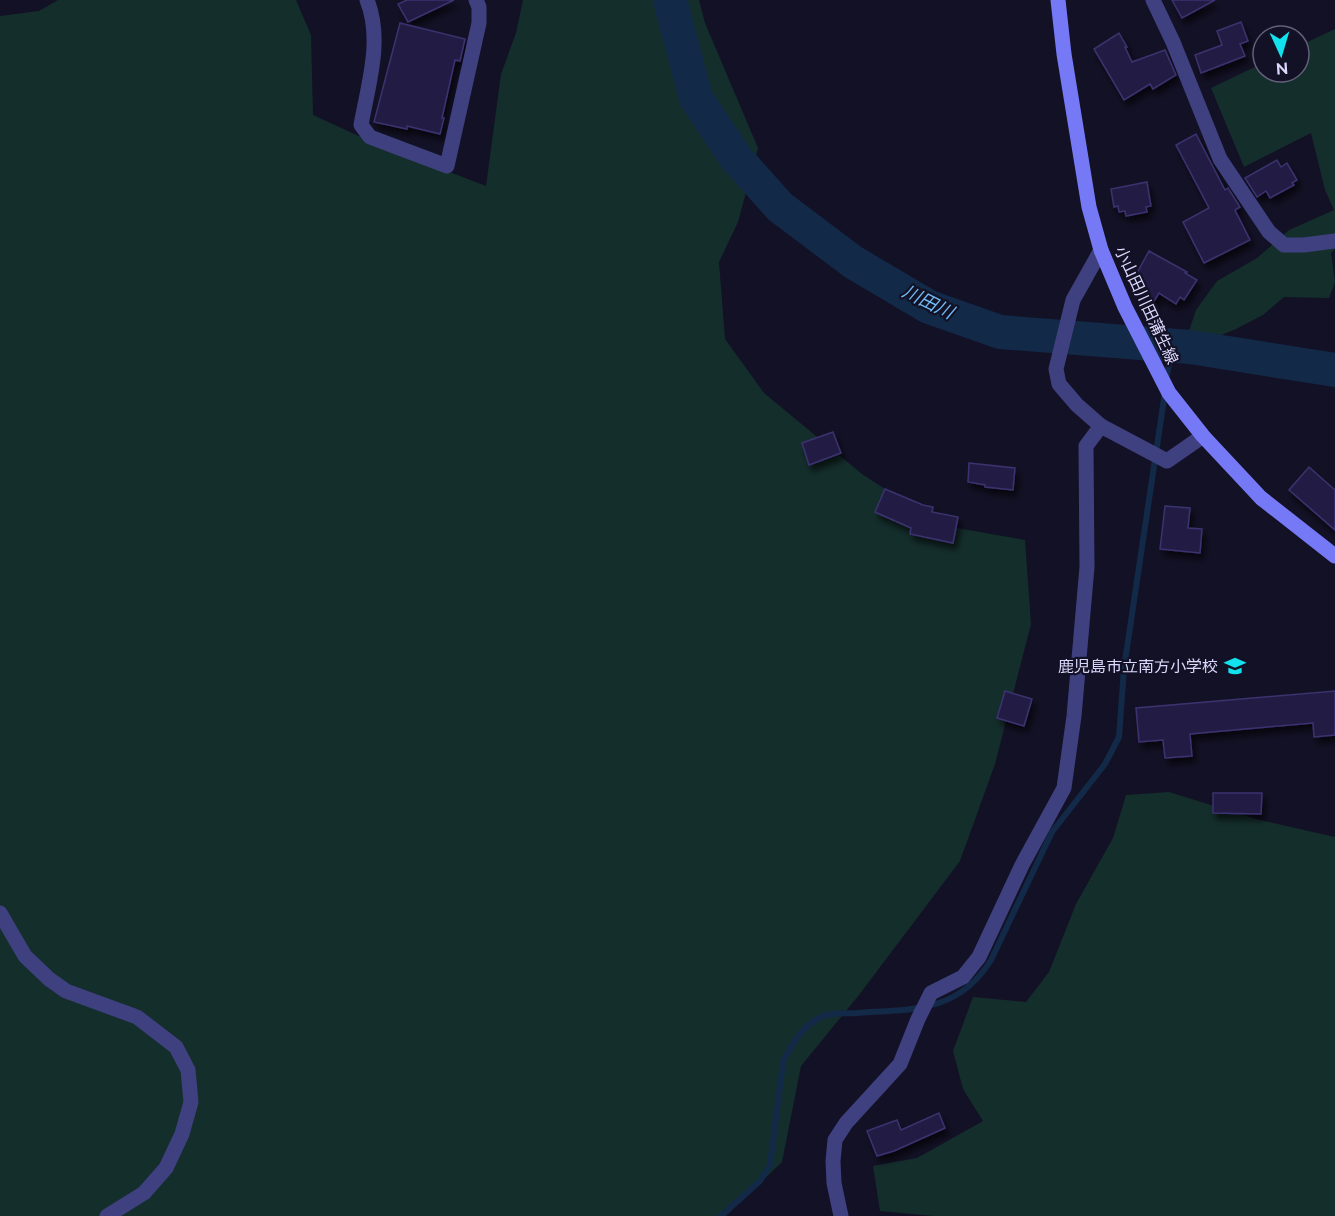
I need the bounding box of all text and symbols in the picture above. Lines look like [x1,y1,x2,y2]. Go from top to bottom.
north arrow [1251,24,1311,84]
text: N [1275,59,1289,78]
street label: 小山田川田蒲生線 [1111,243,1182,367]
water label: 川田川 [899,280,959,324]
school or university icon: 鹿児島市立南方小学校 [1223,654,1247,678]
place label: 鹿児島市立南方小学校 [1058,657,1218,676]

